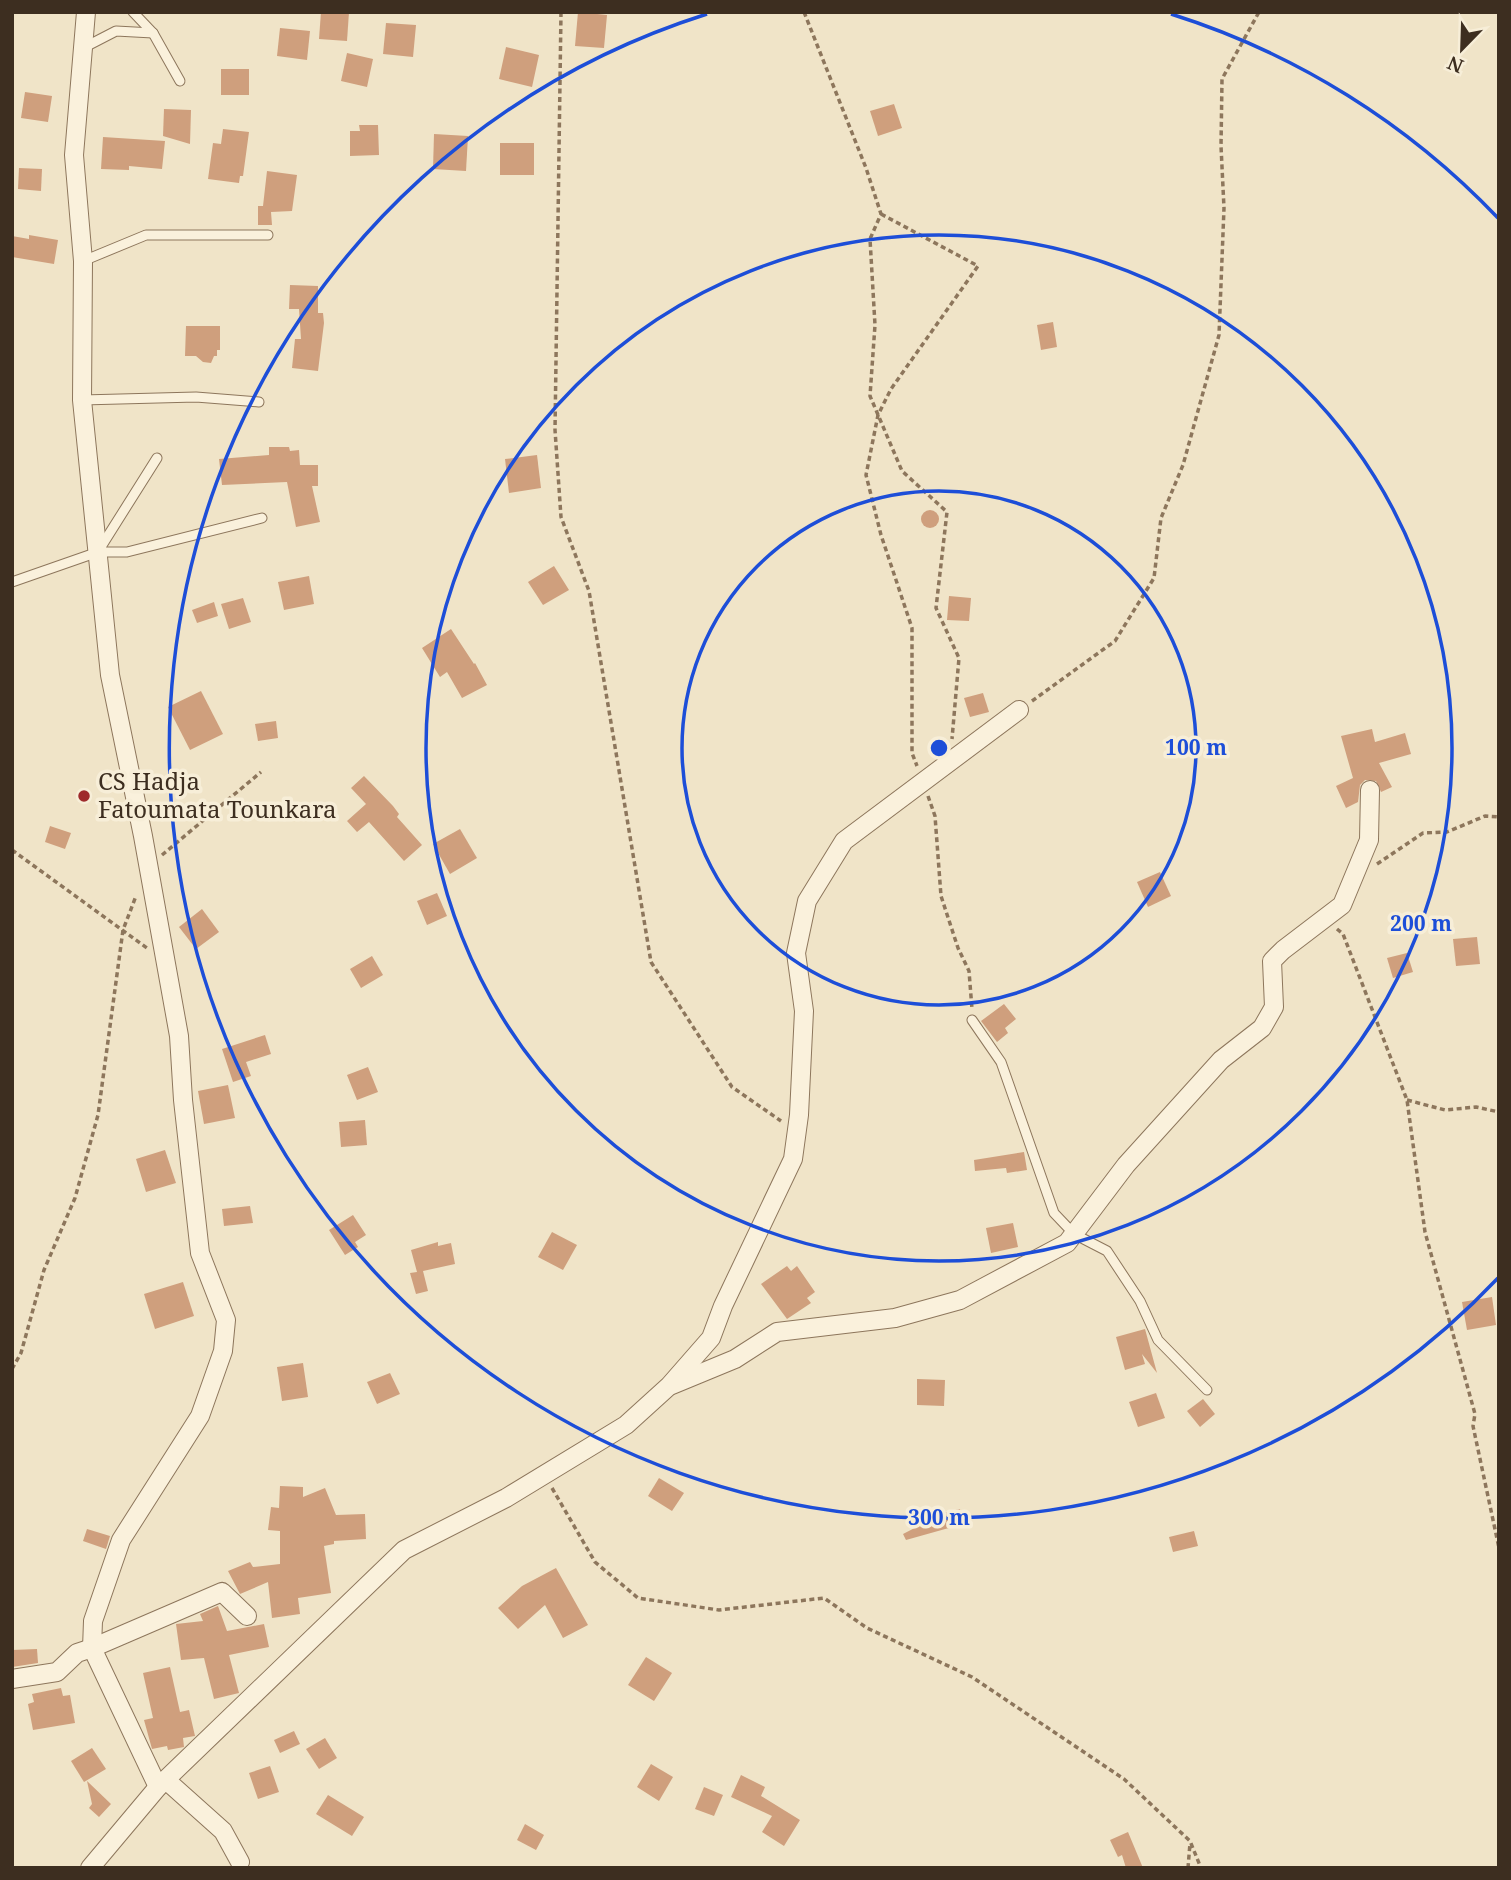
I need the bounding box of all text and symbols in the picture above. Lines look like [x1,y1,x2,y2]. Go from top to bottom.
north arrow [1427,14,1497,84]
text: N [1443,50,1467,80]
text: 100 m [1165,733,1227,761]
centre of rings [927,736,951,760]
place label: CS Hadja Fatoumata Tounkara [98,764,337,825]
marker: CS Hadja Fatoumata Tounkara [76,788,92,804]
text: 200 m [1390,909,1452,937]
text: 300 m [908,1503,970,1531]

